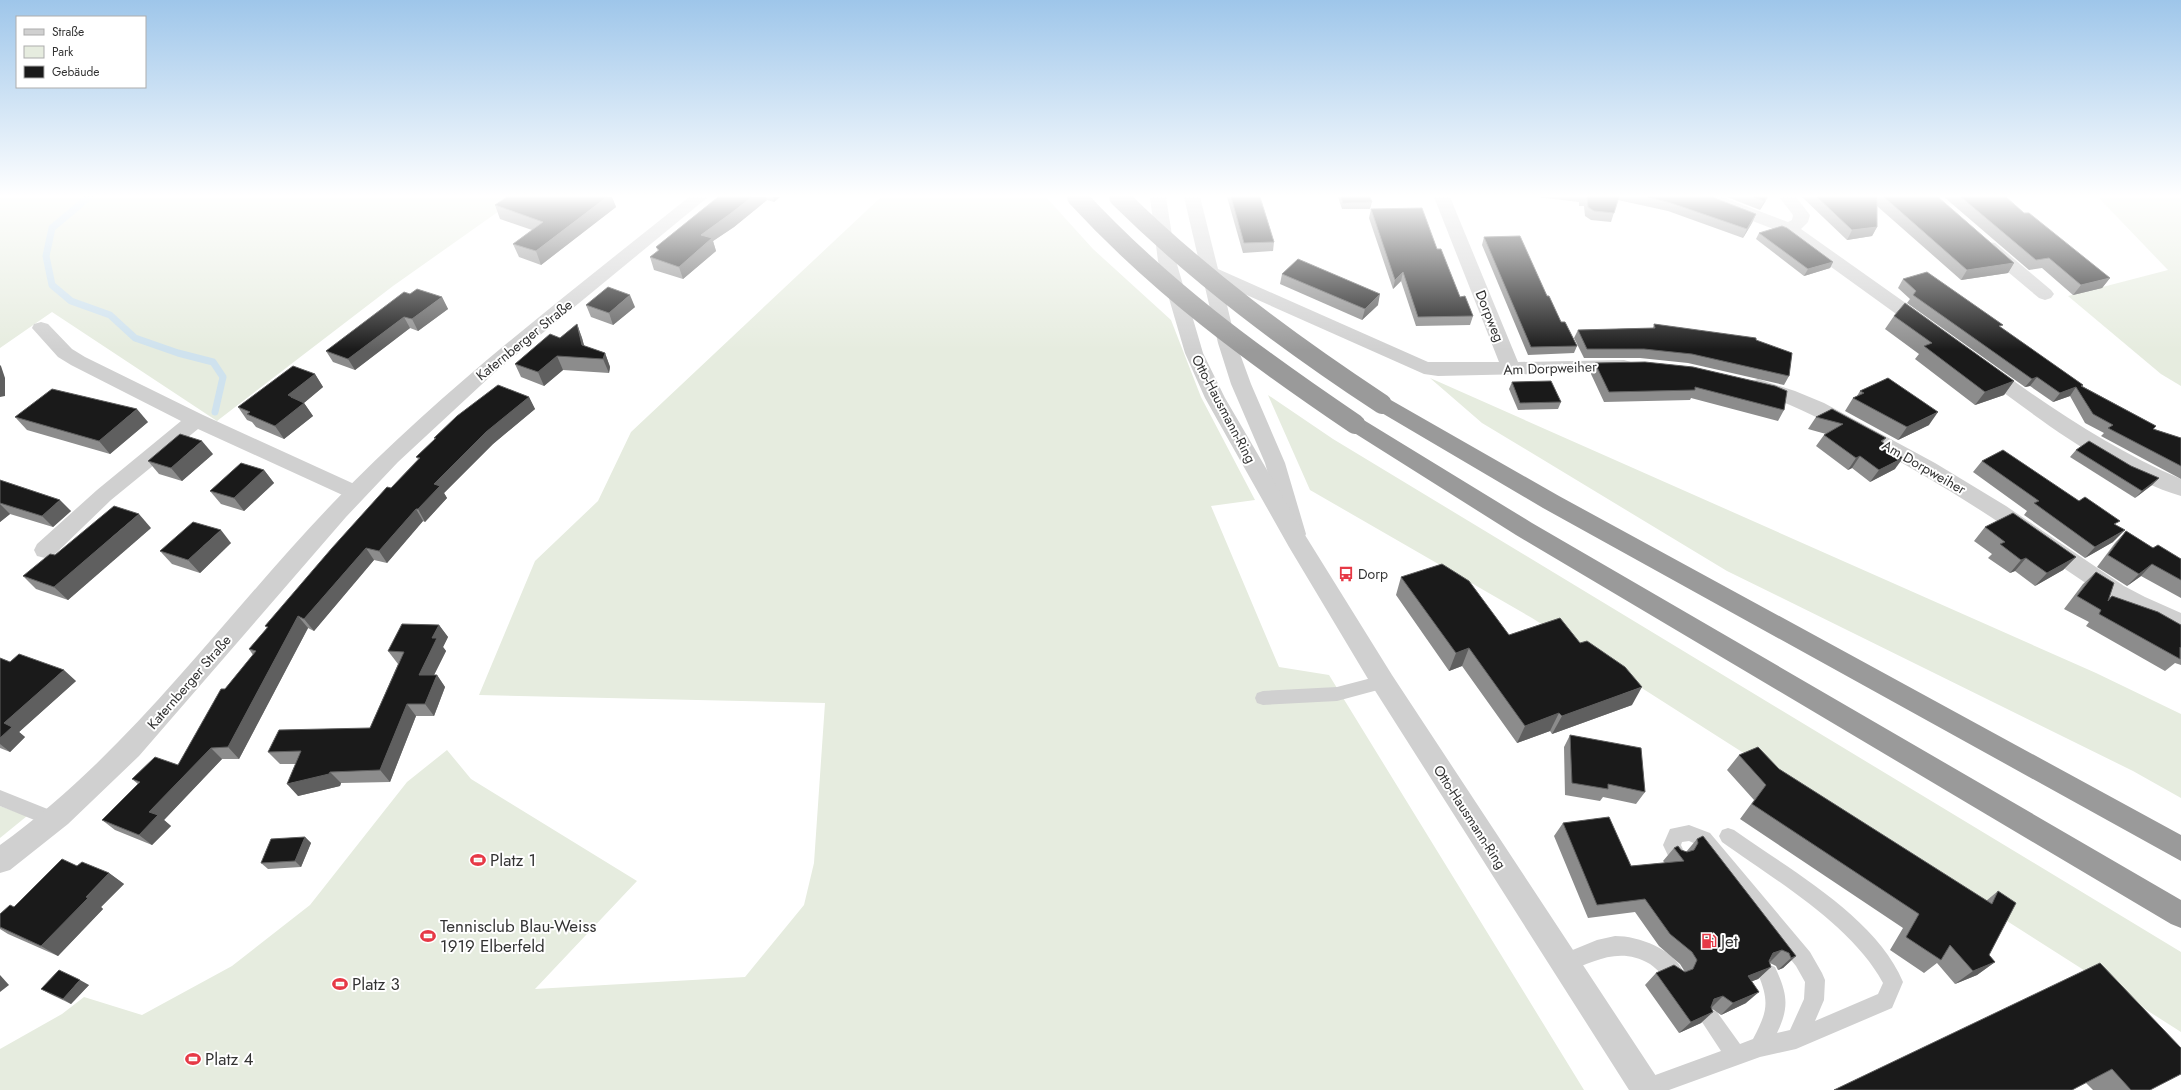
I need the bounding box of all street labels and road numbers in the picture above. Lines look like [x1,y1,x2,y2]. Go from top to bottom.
street label: Dorpweg [1471,287,1509,345]
street label: Katernberger Straße [471,295,577,385]
street label: Otto-Hausmann-Ring [1187,351,1261,467]
street label: Am Dorpweiher [1503,356,1597,380]
street label: Am Dorpweiher [1878,435,1970,499]
street label: Katernberger Straße [142,631,236,733]
street label: Otto-Hausmann-Ring [1429,761,1511,873]

